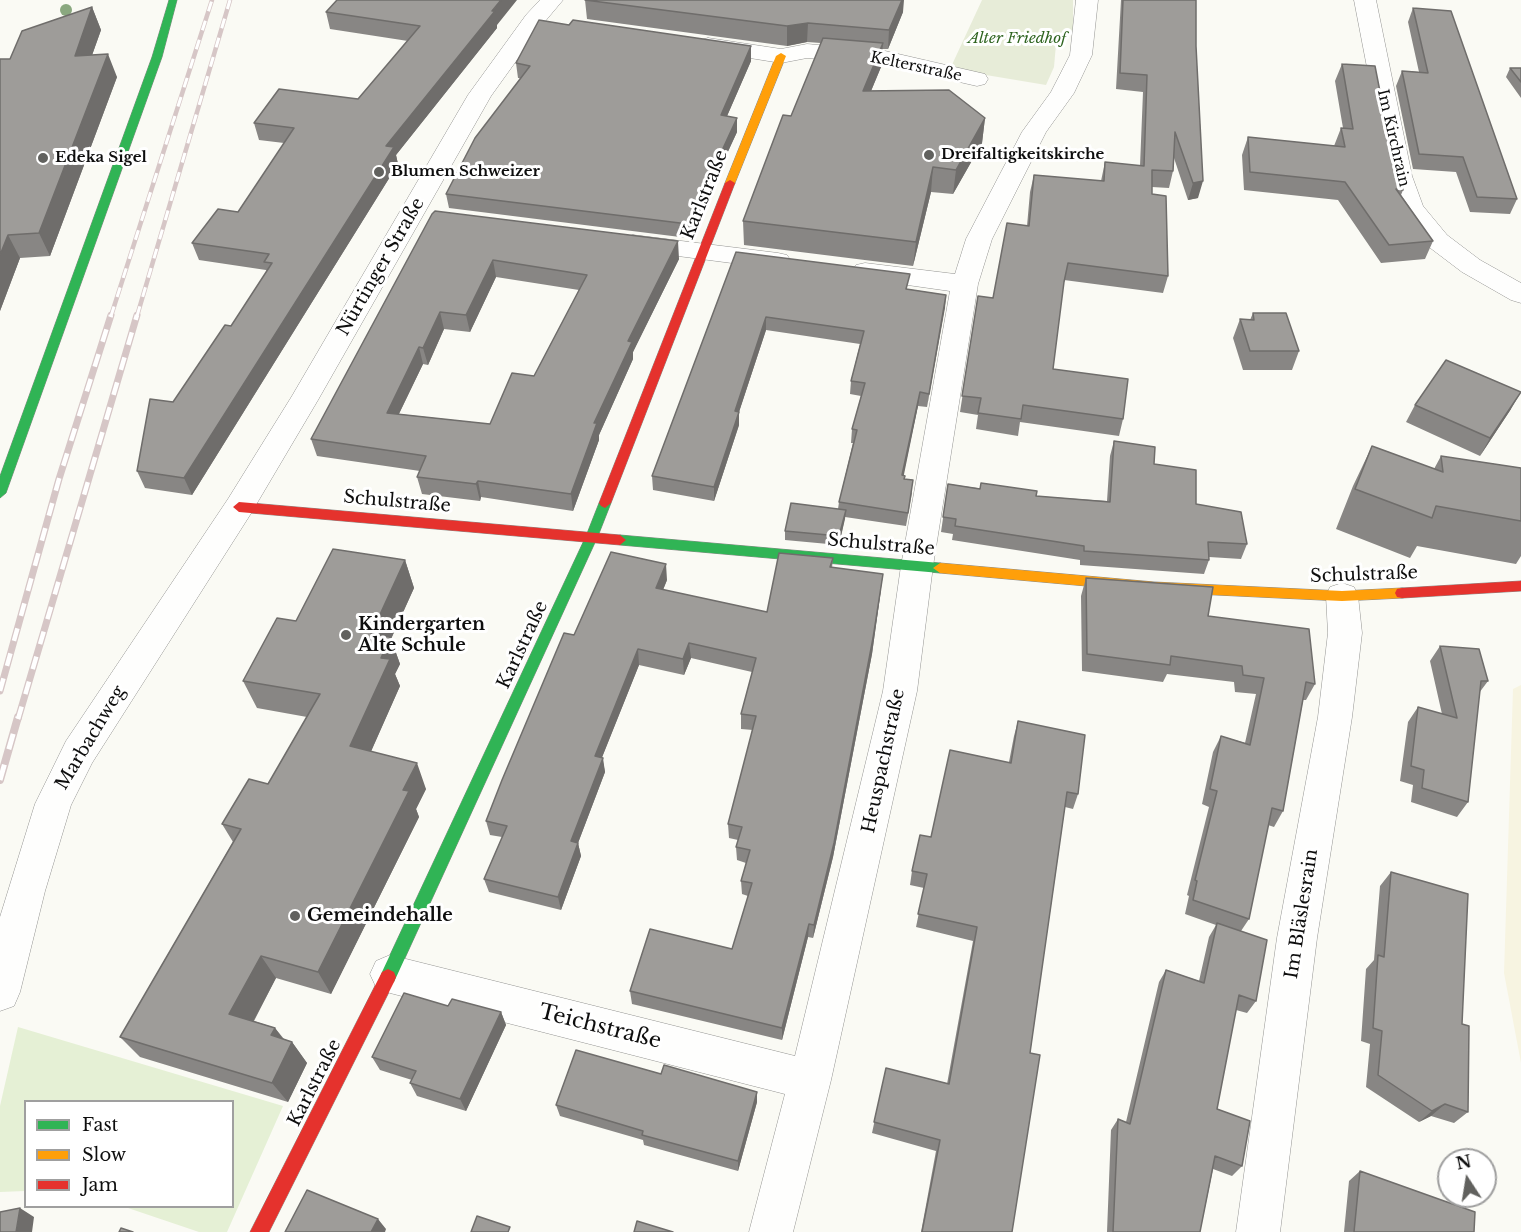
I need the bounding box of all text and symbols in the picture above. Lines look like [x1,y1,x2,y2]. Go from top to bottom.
park label: Alter Friedhof [968,30,1066,48]
street label: Kelterstraße [869,49,963,85]
street label: Im Kirchrain [1373,87,1413,189]
place label: Dreifaltigkeitskirche [941,146,1104,164]
street label: Karlstraße [677,147,733,243]
marker: Dreifaltigkeitskirche [922,148,936,162]
place label: Edeka Sigel [55,149,147,167]
marker: Edeka Sigel [36,151,50,165]
place label: Blumen Schweizer [391,163,540,181]
marker: Blumen Schweizer [372,165,386,179]
street label: Nürtinger Straße [333,194,429,340]
street label: Schulstraße [342,487,452,517]
street label: Schulstraße [826,530,936,560]
street label: Schulstraße [1310,562,1418,588]
street label: Karlstraße [493,598,553,692]
place label: Kindergarten Alte Schule [358,614,485,656]
marker: Kindergarten Alte Schule [339,628,353,642]
street label: Marbachweg [51,682,131,794]
street label: Heuspachstraße [858,687,910,835]
street label: Im Bläslesrain [1281,848,1323,980]
place label: Gemeindehalle [307,905,453,927]
marker: Gemeindehalle [288,909,302,923]
street label: Teichstraße [536,1000,664,1054]
street label: Karlstraße [284,1036,346,1130]
legend [24,1100,234,1208]
text: Fast [82,1114,118,1136]
text: Slow [82,1144,126,1166]
north arrow [1437,1148,1497,1208]
text: N [1454,1151,1473,1174]
text: Jam [82,1174,118,1196]

